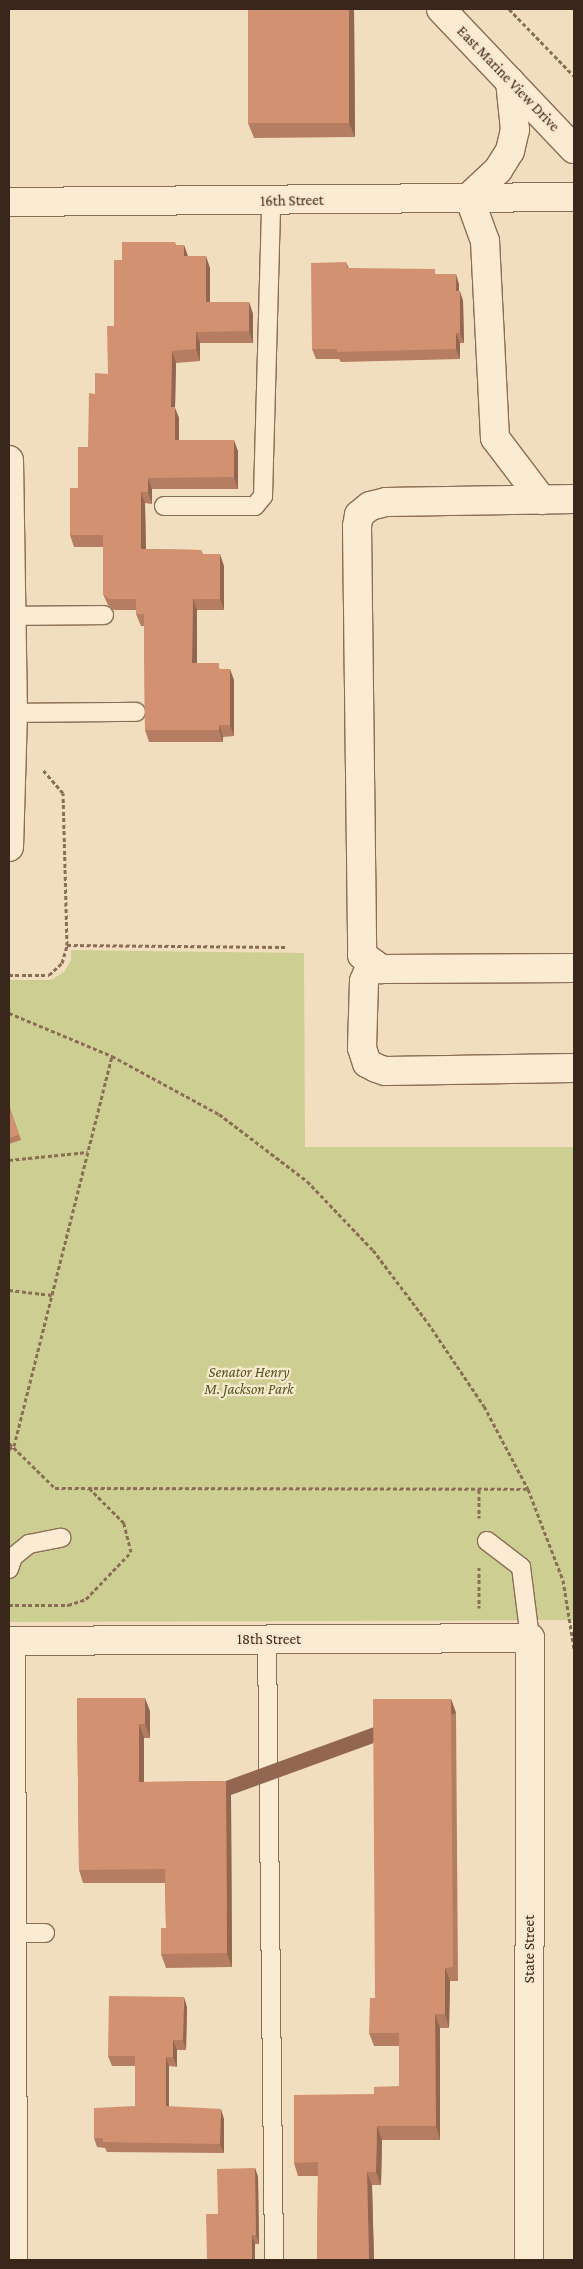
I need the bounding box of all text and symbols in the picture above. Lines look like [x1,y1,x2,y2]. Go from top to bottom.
street label: East Marine View Drive [453,22,563,136]
street label: 16th Street [260,191,324,211]
park label: Senator Henry M. Jackson Park [204,1363,294,1398]
street label: 18th Street [237,1631,301,1649]
street label: State Street [521,1915,539,1983]

